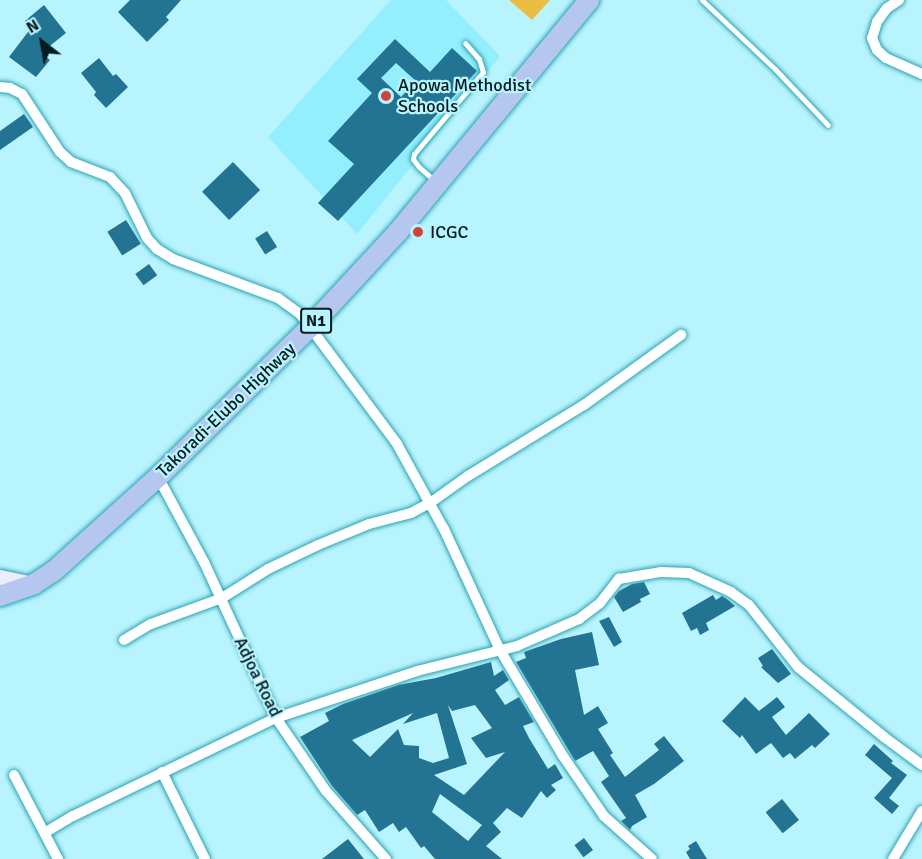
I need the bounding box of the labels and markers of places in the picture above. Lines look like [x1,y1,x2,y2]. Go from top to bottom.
place label: Apowa Methodist Schools [398,75,531,118]
marker: Apowa Methodist Schools [379,89,393,103]
place label: ICGC [430,221,468,243]
marker: ICGC [411,225,425,239]

